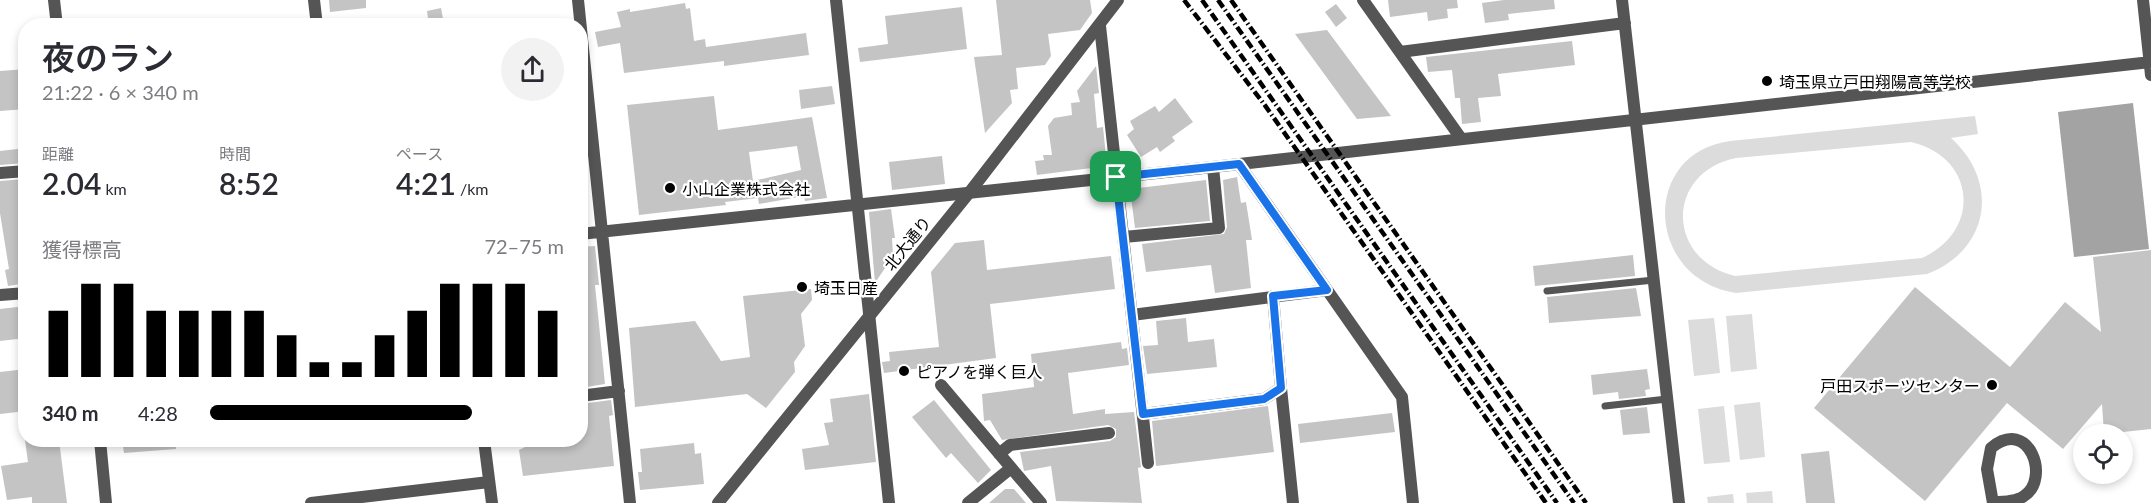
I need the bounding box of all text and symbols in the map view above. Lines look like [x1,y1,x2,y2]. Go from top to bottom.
text: 夜のラン [42,37,174,77]
button: share [501,38,564,101]
place label: 埼玉県立戸田翔陽高等学校 [1779,72,1971,91]
marker: 埼玉県立戸田翔陽高等学校 [1760,74,1774,88]
text: 21:22 · 6 × 340 m [42,80,199,104]
text: 距離 [42,144,74,163]
text: 時間 [219,144,251,163]
text: ペース [396,144,443,163]
pin [1090,151,1141,202]
icon: arrive [1099,160,1132,193]
text: 2.04 [42,165,101,201]
text: 8:52 [219,165,279,201]
text: 4:21 [396,165,456,201]
text: km [101,179,127,198]
text: /km [456,179,488,198]
place label: 小山企業株式会社 [682,179,810,198]
marker: 小山企業株式会社 [663,181,677,195]
street label: 北大通り [879,212,935,274]
text: 72–75 m [484,234,564,258]
text: 獲得標高 [42,237,122,261]
place label: 埼玉日産 [814,278,878,297]
marker: 埼玉日産 [795,280,809,294]
place label: ピアノを弾く巨人 [916,362,1043,381]
marker: ピアノを弾く巨人 [897,364,911,378]
place label: 戸田スポーツセンター [1820,376,1980,395]
marker: 戸田スポーツセンター [1985,378,1999,392]
text: 340 m [42,401,98,425]
text: 4:28 [138,401,178,425]
map controls [2073,424,2133,484]
button: locate [2073,424,2133,484]

